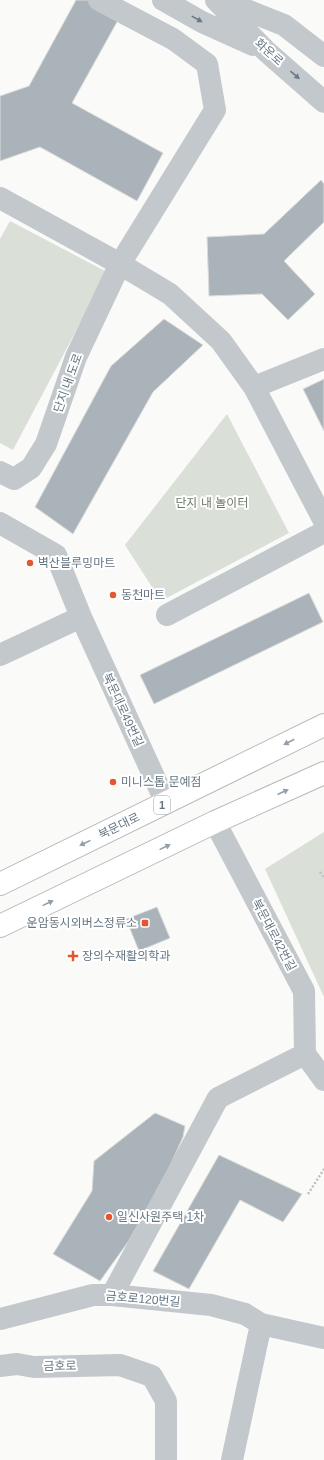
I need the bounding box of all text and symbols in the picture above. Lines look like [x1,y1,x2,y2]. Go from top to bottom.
one-way arrow [191,16,203,22]
street label: 화운로 [252,36,286,68]
one-way arrow [290,70,300,80]
street label: 단지 내 도로 [51,352,85,414]
park label: 단지 내 놀이터 [176,496,248,510]
place label: 벽산블루밍마트 [38,556,115,570]
marker: 벽산블루밍마트 [25,558,35,568]
place label: 동천마트 [121,588,165,602]
marker: 동천마트 [108,590,118,600]
street label: 북문대로49번길 [100,671,146,749]
one-way arrow [283,739,295,745]
place label: 미니스톱 문예점 [121,775,202,789]
marker: 미니스톱 문예점 [108,777,118,787]
one-way arrow [277,789,288,795]
road number: 1 [154,796,170,814]
street label: 북문대로 [96,810,142,842]
one-way arrow [79,840,90,846]
one-way arrow [159,844,171,850]
street label: 북문대로42번길 [249,897,299,973]
one-way arrow [42,900,53,906]
place label: 운암동시외버스정류소 [27,916,137,930]
marker: 운암동시외버스정류소 [140,918,150,928]
place label: 장의수재활의학과 [82,949,170,963]
marker: 장의수재활의학과 [67,950,79,962]
place label: 일신사원주택 1차 [117,1210,204,1224]
marker: 일신사원주택 1차 [104,1212,114,1222]
street label: 금호로120번길 [105,1289,181,1309]
street label: 금호로 [43,1359,77,1373]

